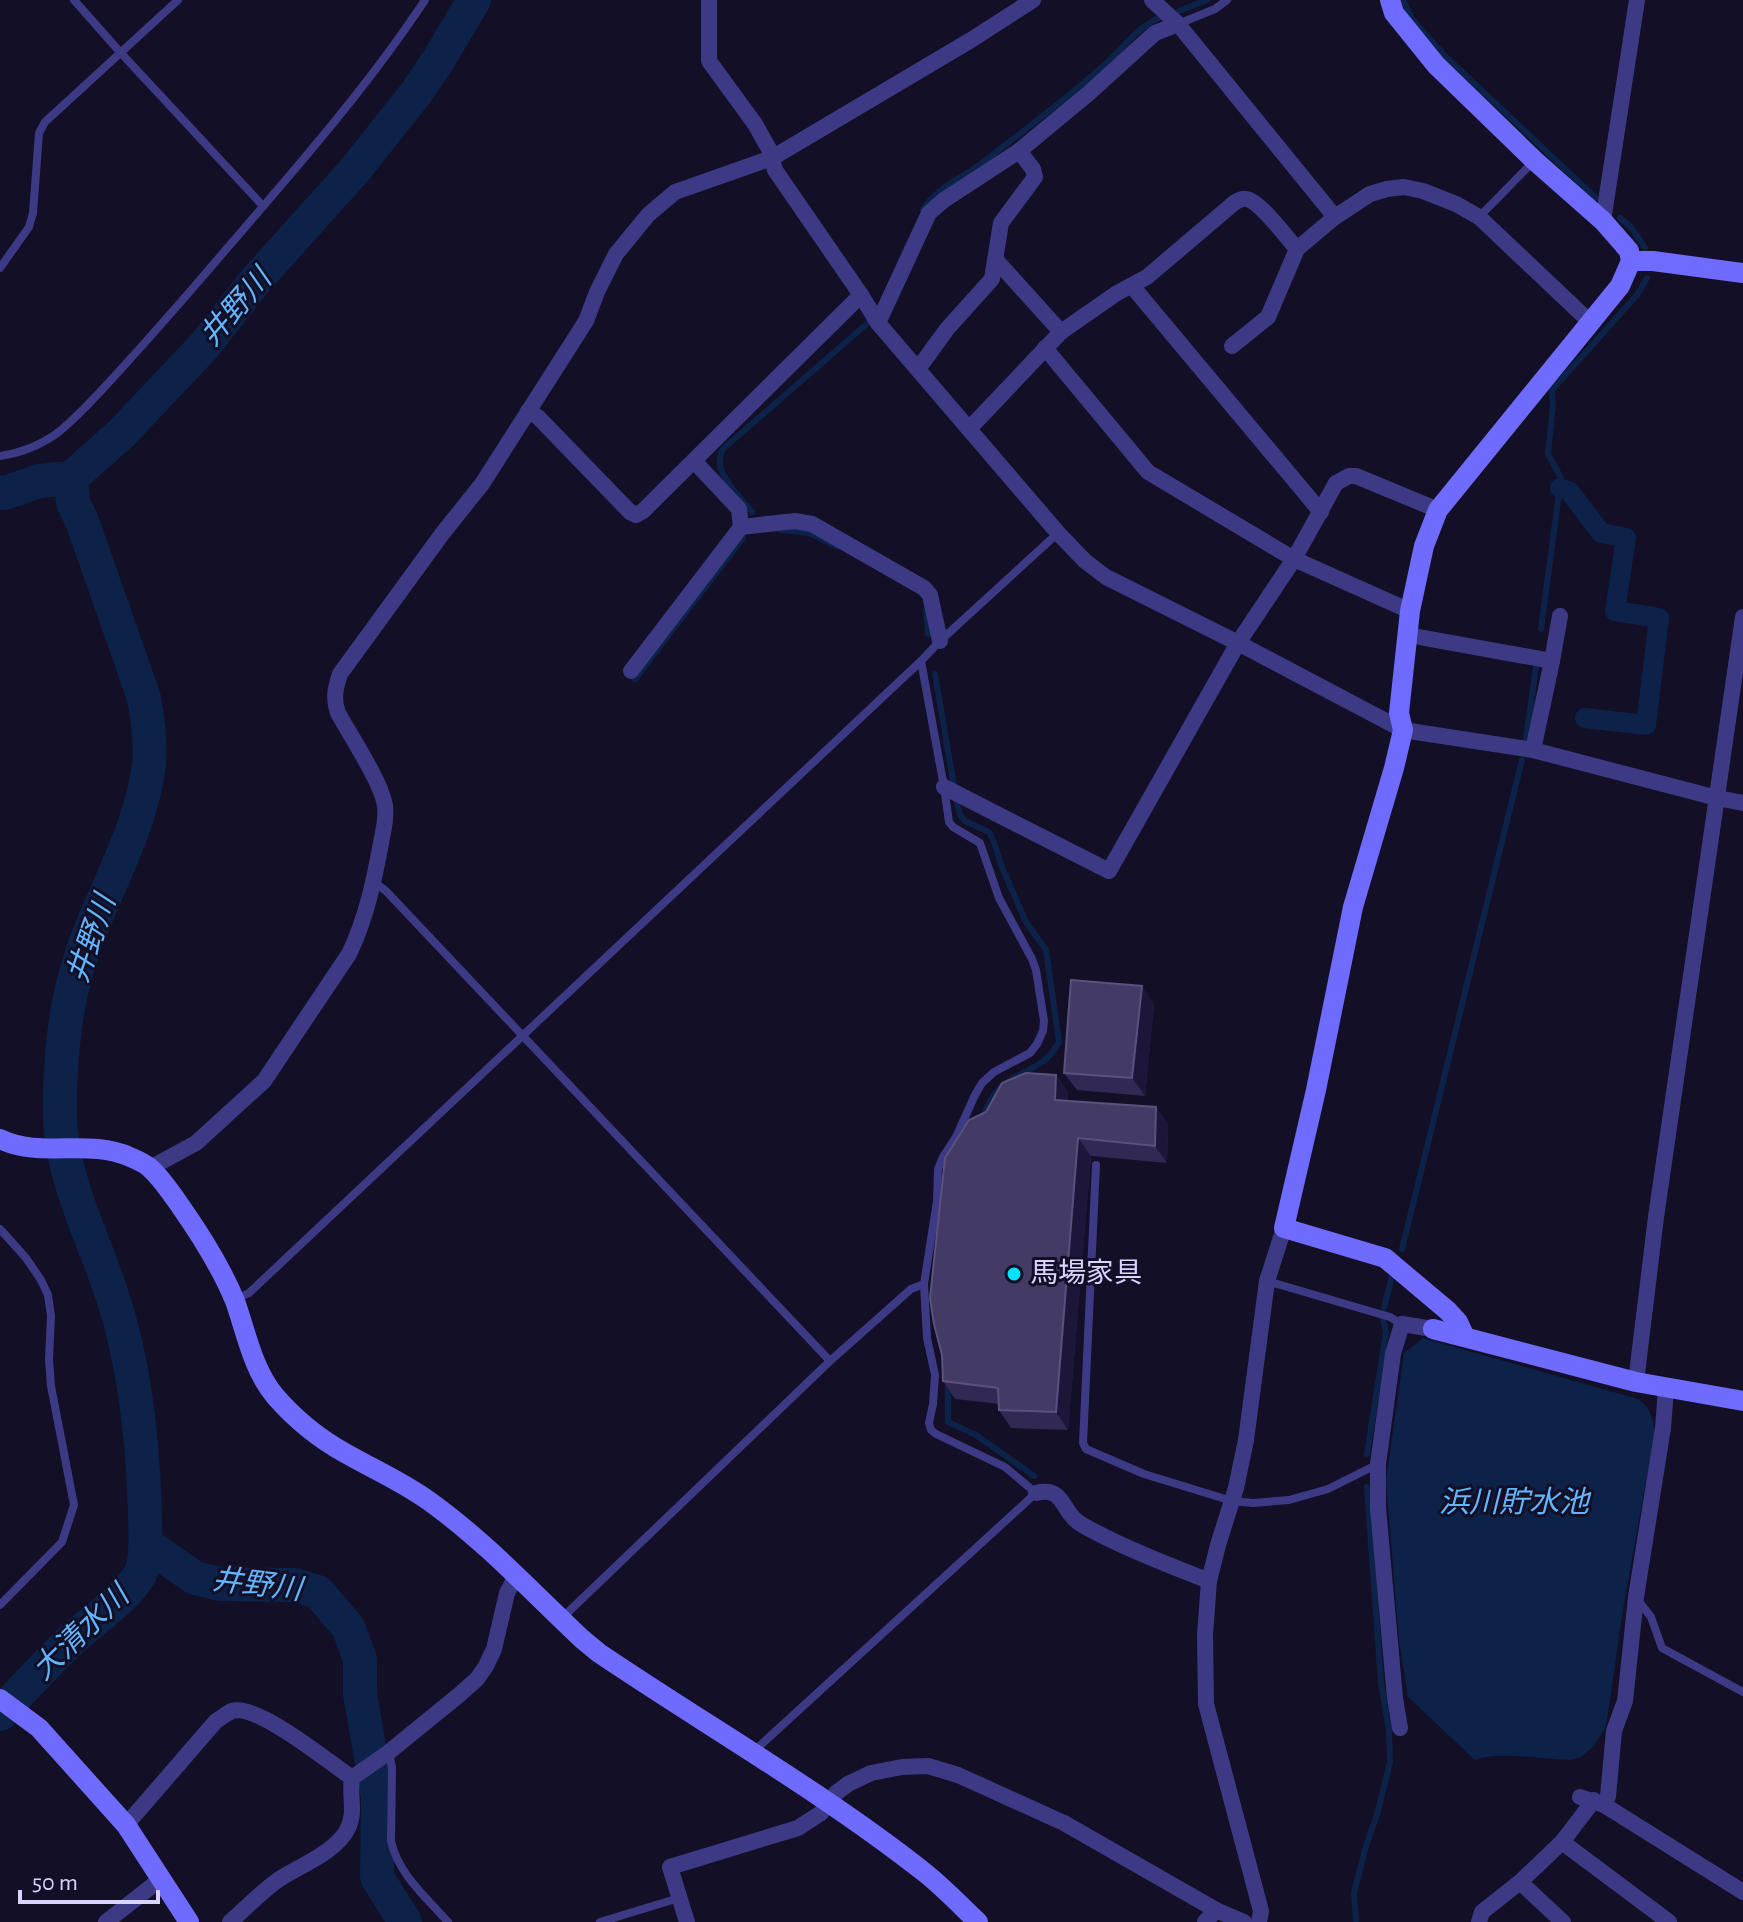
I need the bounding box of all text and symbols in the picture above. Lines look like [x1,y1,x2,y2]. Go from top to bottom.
water label: 井野川 [194,261,279,352]
water label: 井野川 [61,888,122,986]
place label: 馬場家具 [1030,1258,1142,1288]
marker: 馬場家具 [1005,1265,1023,1283]
water label: 浜川貯水池 [1439,1486,1592,1518]
water label: 井野川 [211,1563,307,1606]
water label: 大清水川 [26,1577,137,1685]
scale bar [20,1854,158,1904]
text: 50 m [32,1871,78,1895]

